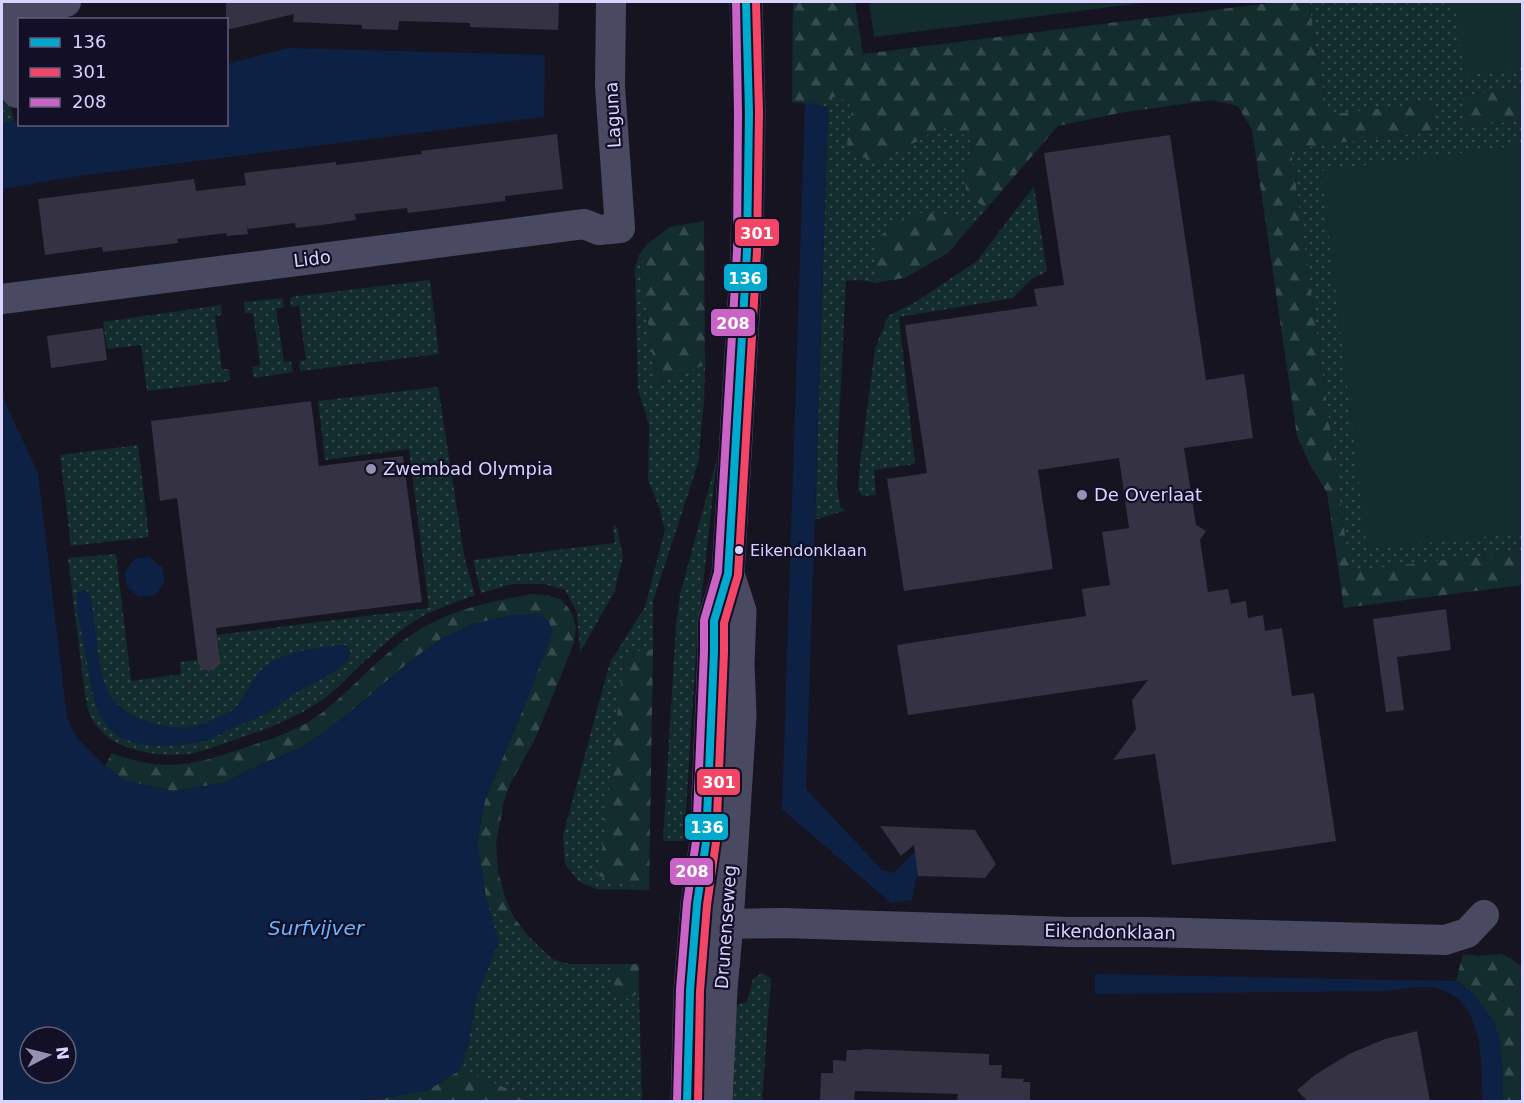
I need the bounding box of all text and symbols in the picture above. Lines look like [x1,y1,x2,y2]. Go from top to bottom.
legend [18,18,228,126]
text: 136 [72,31,106,52]
text: 301 [72,61,106,82]
street label: Laguna [600,81,625,149]
text: 208 [72,91,106,112]
line badge: 301 [734,218,780,247]
text: 301 [740,224,774,243]
street label: Lido [292,246,332,271]
line badge: 136 [723,263,768,292]
text: 136 [728,269,762,288]
line badge: 208 [710,308,756,337]
text: 208 [716,314,750,333]
place label: Zwembad Olympia [383,458,553,479]
marker: Zwembad Olympia [364,462,378,476]
place label: De Overlaat [1094,484,1202,505]
marker: De Overlaat [1075,488,1089,502]
place label: Eikendonklaan [750,541,867,560]
marker: Eikendonklaan [733,544,745,556]
line badge: 301 [696,768,741,796]
text: 301 [702,773,736,792]
line badge: 136 [684,813,729,841]
text: 136 [690,818,724,837]
line badge: 208 [669,857,714,886]
text: 208 [675,862,709,881]
street label: Drunenseweg [711,864,740,990]
water label: Surfvijver [268,916,366,940]
street label: Eikendonklaan [1044,920,1176,943]
north arrow [18,1025,78,1085]
text: N [52,1045,73,1061]

